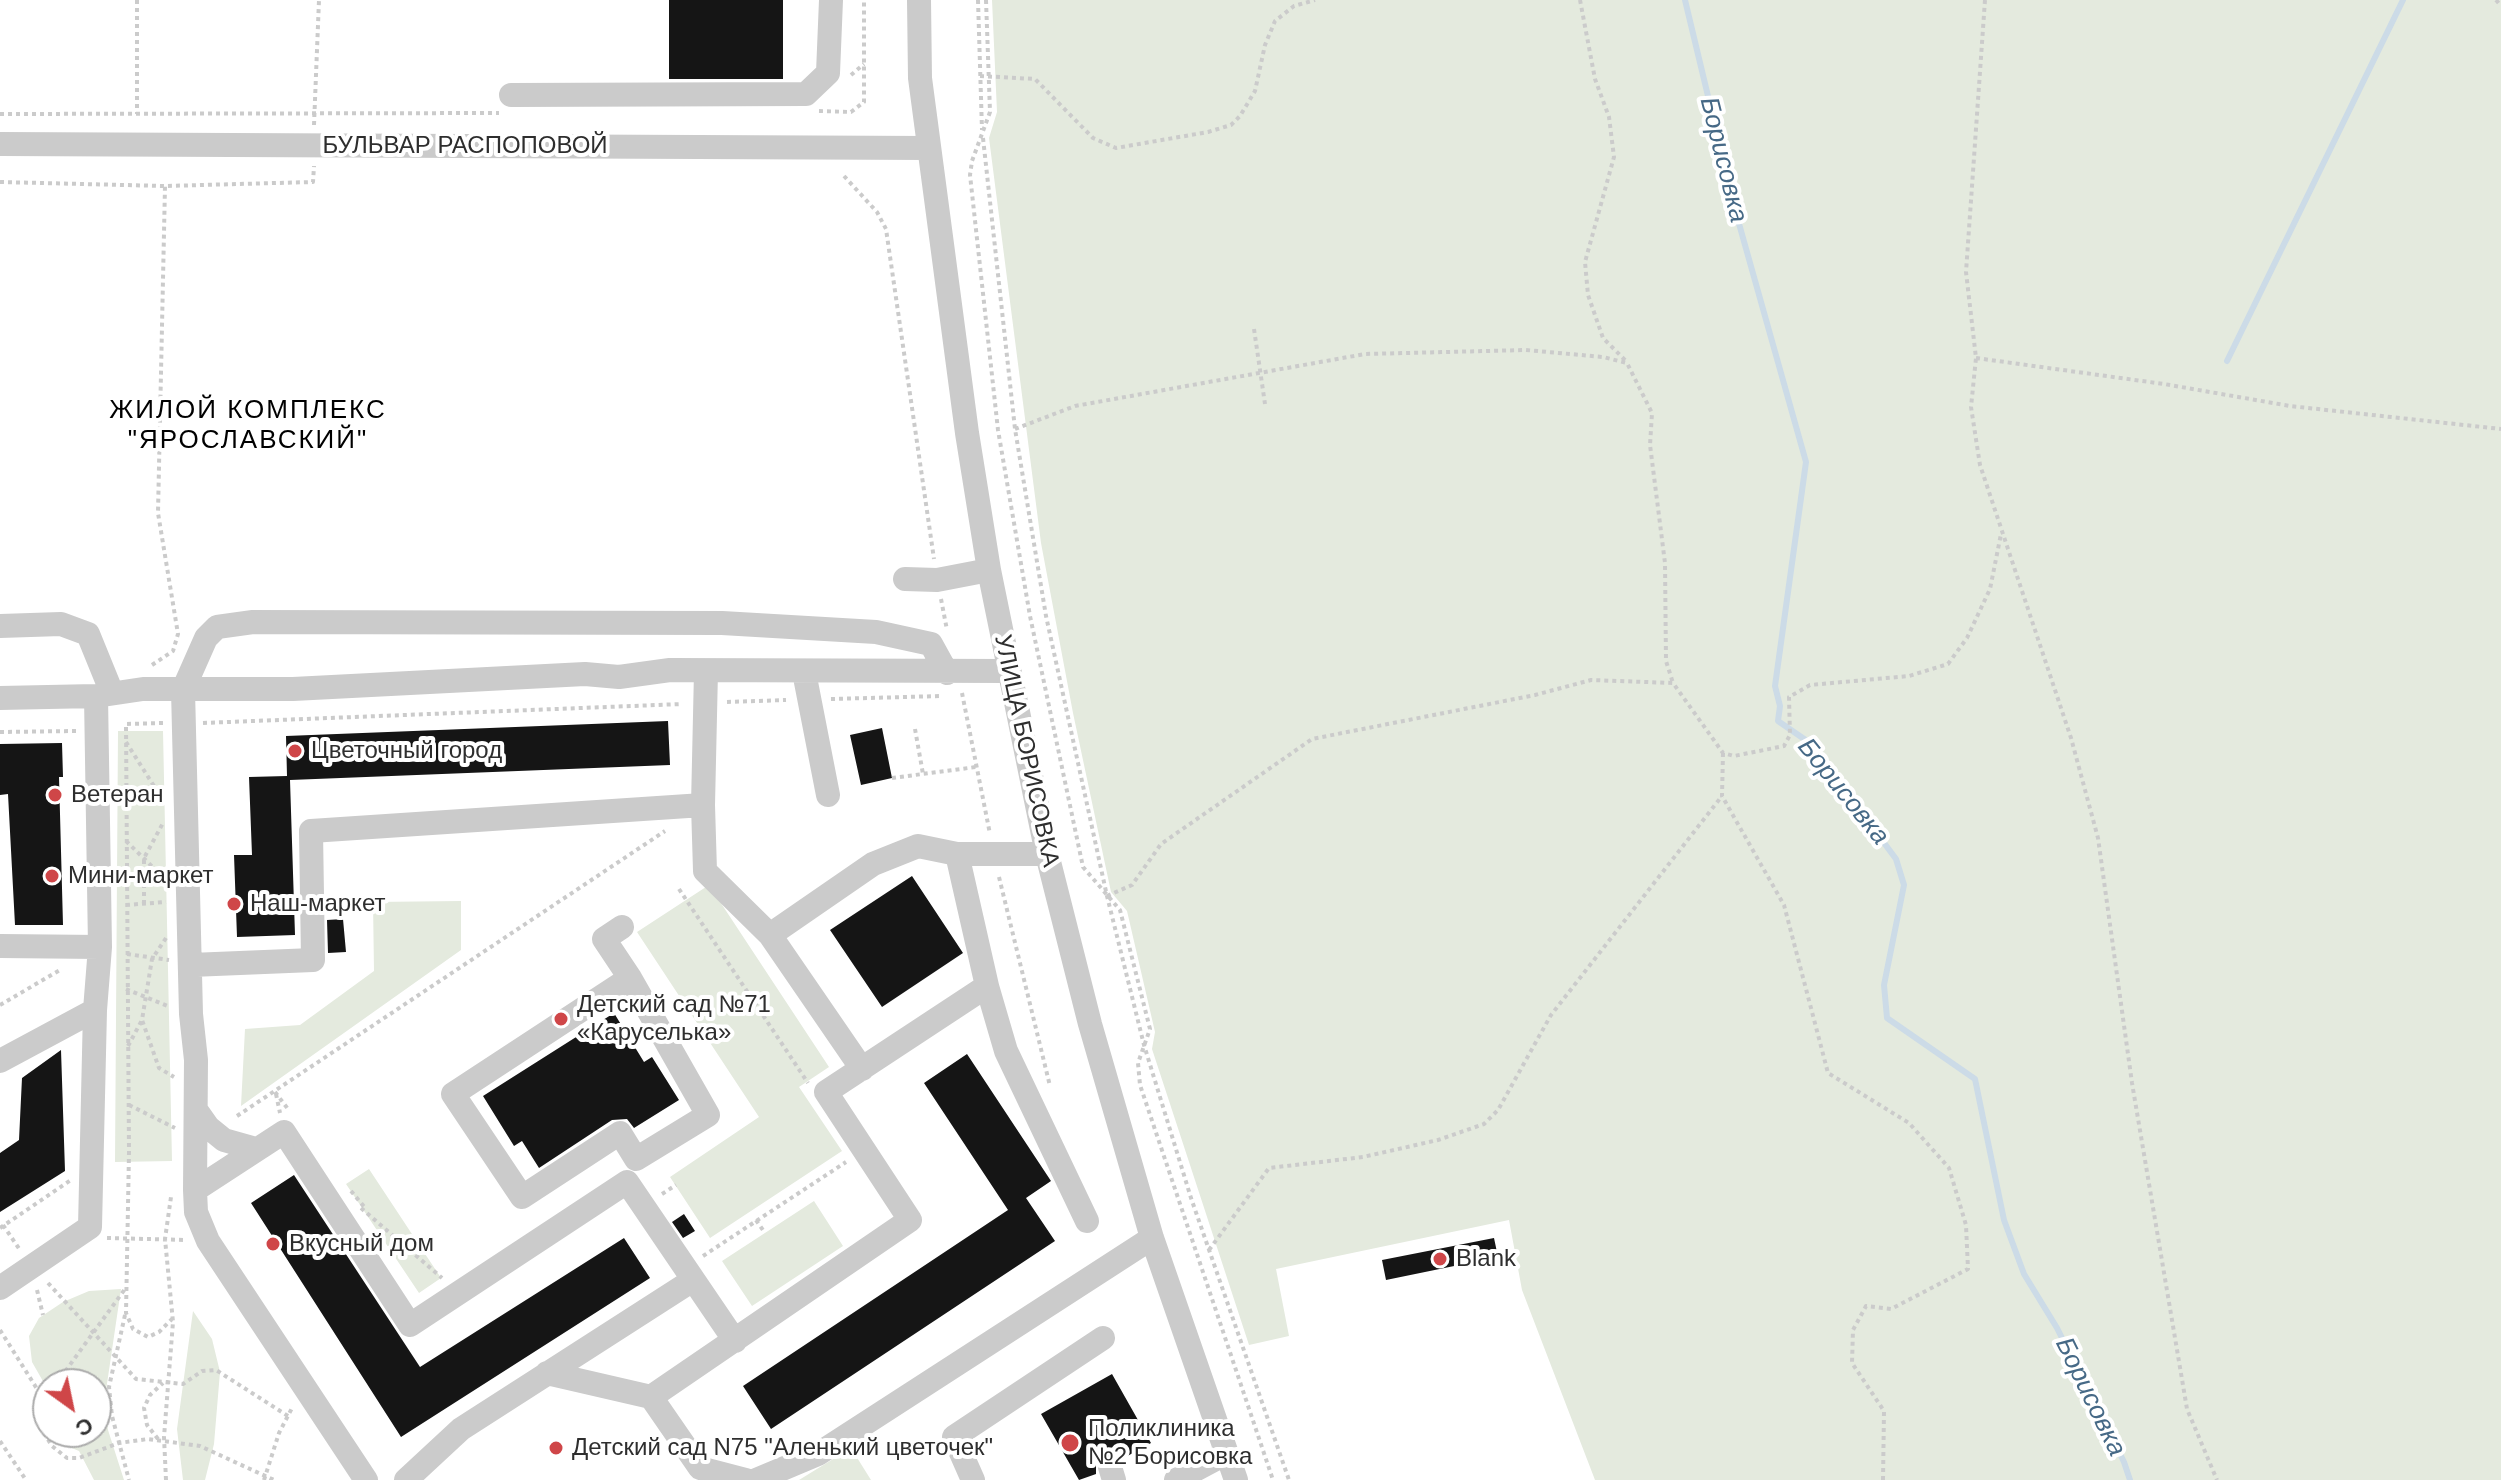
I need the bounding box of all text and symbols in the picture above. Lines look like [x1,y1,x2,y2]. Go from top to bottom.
water label: Борисовка [1692,94,1754,226]
street label: БУЛЬВАР РАСПОПОВОЙ [322,132,608,160]
district label: ЖИЛОЙ КОМПЛЕКС "ЯРОСЛАВСКИЙ" [109,395,387,456]
street label: УЛИЦА БОРИСОВКА [987,632,1065,870]
water label: Борисовка [1791,732,1895,852]
place label: Цветочный город [311,737,502,765]
marker: Цветочный город [286,742,304,760]
place label: Ветеран [71,781,164,809]
marker: Ветеран [46,786,64,804]
place label: Мини-маркет [68,862,214,890]
marker: Мини-маркет [43,867,61,885]
place label: Наш-маркет [250,890,385,918]
marker: Наш-маркет [225,895,243,913]
place label: Детский сад №71 «Каруселька» [577,991,771,1047]
marker: Детский сад №71 «Каруселька» [552,1010,570,1028]
place label: Вкусный дом [289,1230,434,1258]
marker: Вкусный дом [264,1235,282,1253]
place label: Blank [1456,1245,1516,1273]
marker: Blank [1431,1250,1449,1268]
water label: Борисовка [2048,1333,2132,1461]
north arrow [32,1368,112,1448]
text: С [71,1412,98,1442]
place label: Поликлиника №2 Борисовка [1088,1415,1252,1471]
marker: Поликлиника №2 Борисовка [1059,1432,1081,1454]
place label: Детский сад N75 "Аленький цветочек" [572,1434,993,1462]
marker: Детский сад N75 "Аленький цветочек" [547,1439,565,1457]

